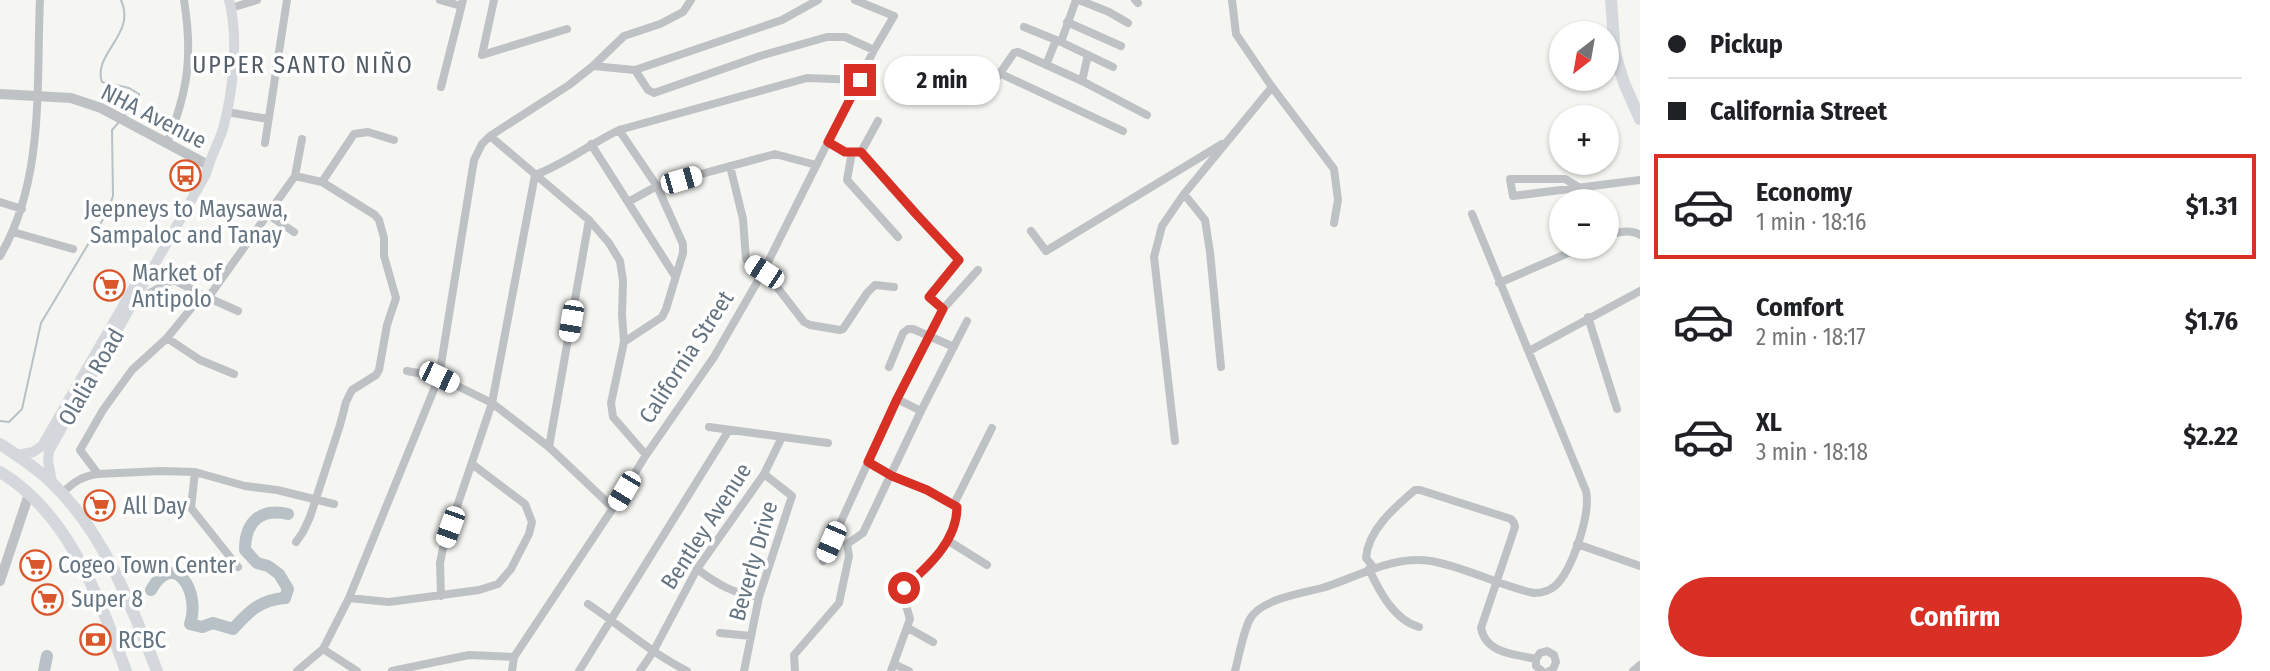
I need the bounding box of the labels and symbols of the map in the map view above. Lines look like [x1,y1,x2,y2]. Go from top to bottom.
north arrow [1549,21,1619,91]
district label: UPPER SANTO NIÑO [192,51,414,79]
callout: 2 min [884,56,1000,104]
route end [844,64,876,96]
street label: NHA Avenue [97,78,211,154]
bus stop icon: Jeepneys to Maysawa, Sampaloc and Tanay [169,158,203,192]
car [658,164,705,196]
place label: Jeepneys to Maysawa, Sampaloc and Tanay [84,195,288,249]
car [741,252,788,292]
place label: Market of Antipolo [132,259,224,313]
supermarket icon: Market of Antipolo [92,269,126,303]
street label: California Street [633,285,740,429]
car [558,298,585,344]
street label: Olalia Road [52,323,130,431]
car [416,358,463,396]
street label: Bentley Avenue [655,457,757,595]
car [605,468,644,514]
supermarket icon: All Day [83,489,117,523]
place label: All Day [123,492,188,520]
street label: Beverly Drive [723,498,783,624]
car [433,504,468,550]
car [814,519,849,565]
supermarket icon: Cogeo Town Center [18,548,52,582]
place label: Cogeo Town Center [58,551,236,579]
route start [888,572,920,604]
supermarket icon: Super 8 [31,582,65,616]
place label: Super 8 [71,585,143,613]
bank icon: RCBC [78,623,112,657]
place label: RCBC [118,626,167,654]

